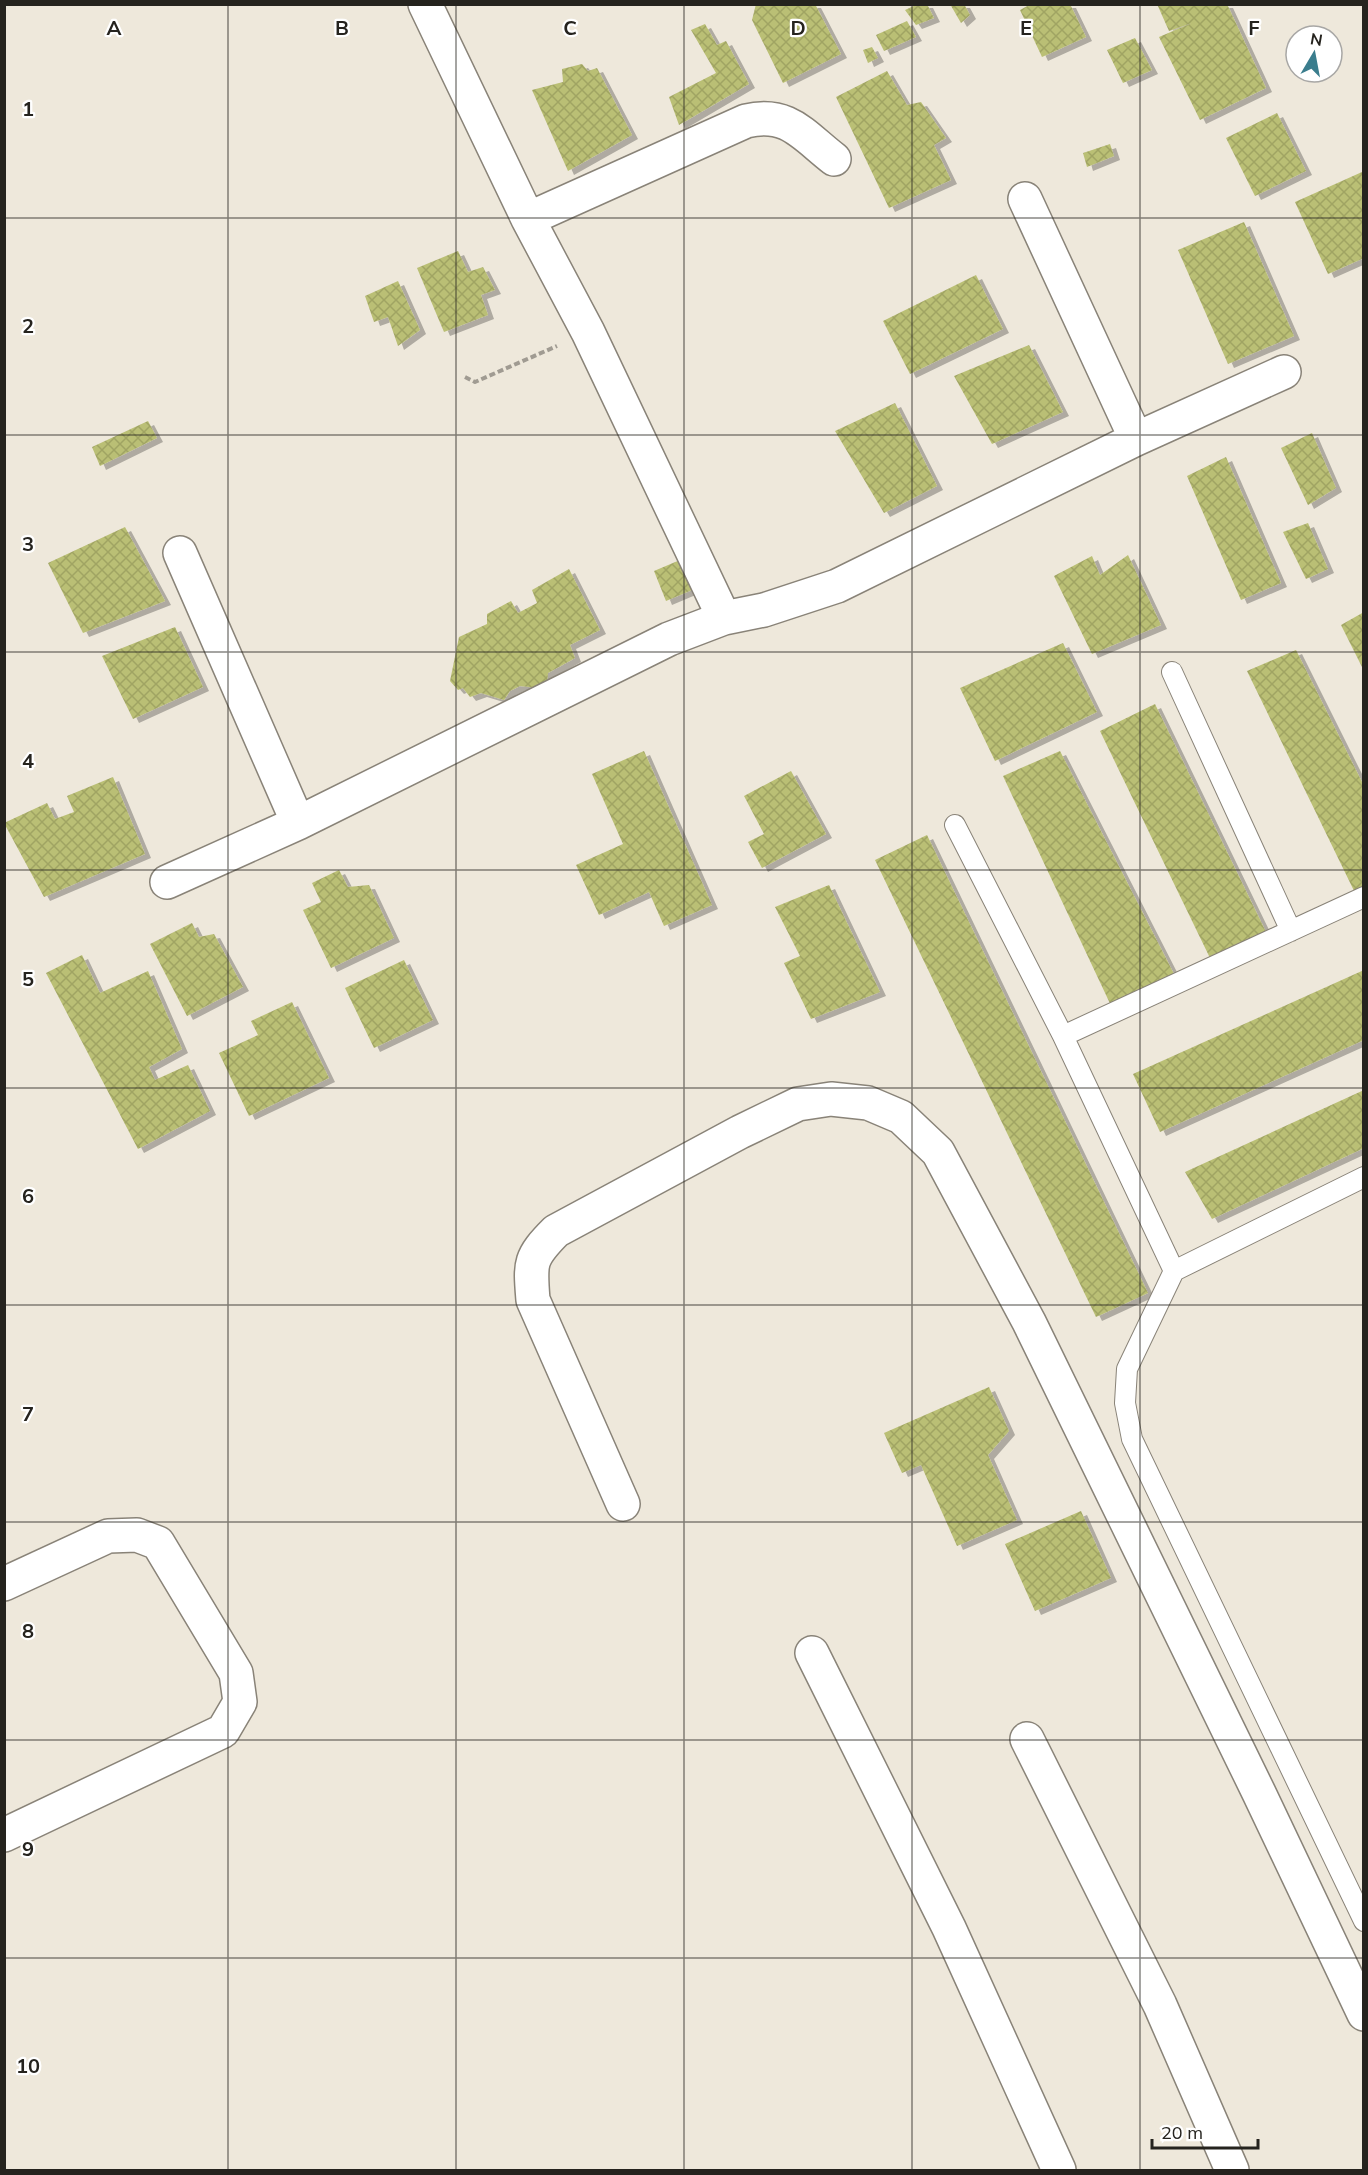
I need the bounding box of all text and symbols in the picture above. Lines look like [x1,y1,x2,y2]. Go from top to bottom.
text: A [107,15,122,40]
text: B [335,15,349,40]
text: C [563,15,577,40]
text: D [790,15,806,40]
text: E [1020,15,1032,40]
text: F [1248,15,1260,40]
north arrow [1284,24,1344,84]
text: N [1309,28,1324,50]
text: 1 [22,96,34,121]
text: 2 [22,313,34,338]
text: 3 [22,531,34,556]
text: 4 [22,748,34,773]
text: 5 [22,966,34,991]
text: 6 [22,1183,34,1208]
text: 7 [22,1401,34,1426]
text: 8 [22,1618,34,1643]
text: 9 [22,1836,34,1861]
text: 10 [16,2053,40,2078]
scale bar [1152,2112,1258,2150]
text: 20 m [1161,2121,1203,2144]

